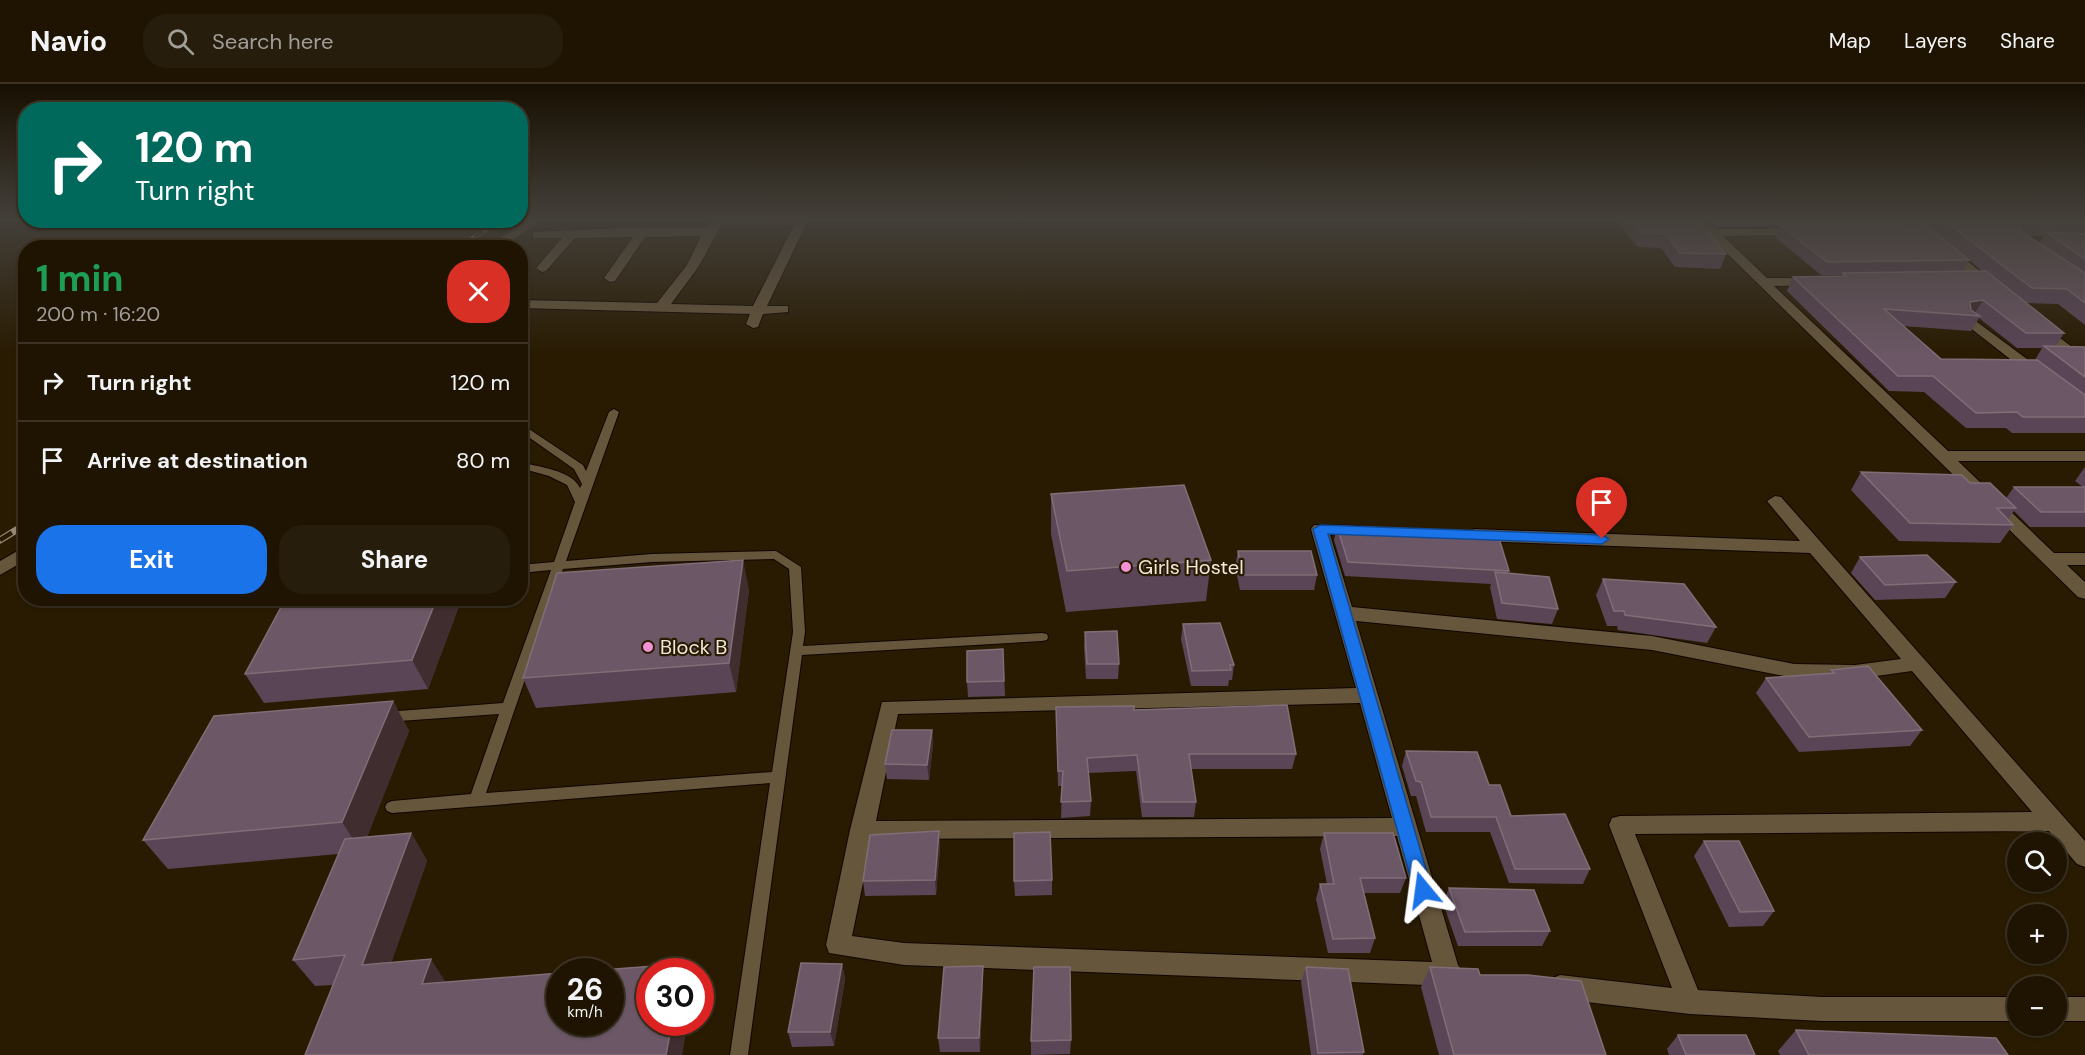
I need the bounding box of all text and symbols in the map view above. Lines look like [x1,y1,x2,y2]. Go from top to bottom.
search box [143,14,563,68]
text: Navio [30,23,107,60]
icon: search [164,25,197,58]
text: Search here [212,27,333,56]
text: Map [1829,27,1871,55]
text: Layers [1904,27,1967,55]
text: Share [2000,27,2055,55]
text: 120 m [135,120,253,175]
icon: right [36,126,114,204]
text: Turn right [135,173,255,208]
text: 1 min [36,255,124,302]
button: close [447,260,510,323]
text: 200 m · 16:20 [36,301,160,327]
icon: right [36,366,69,399]
text: Turn right [87,368,192,397]
text: 120 m [450,368,510,397]
icon: arrive [36,444,69,477]
text: Arrive at destination [87,446,308,475]
text: 80 m [456,446,510,475]
pin [1576,477,1627,539]
icon: arrive [1585,486,1618,519]
button: Exit [36,525,267,594]
button: Share [279,525,510,594]
place label: Girls Hostel [1138,554,1244,580]
marker: Girls Hostel [1119,560,1133,574]
place label: Block B [660,634,727,660]
marker: Block B [641,640,655,654]
map controls [2007,832,2067,1036]
button: search [2007,832,2067,892]
position arrow [1391,858,1455,922]
button: + [2007,904,2067,964]
speed limit sign: 30 [636,958,714,1036]
text: 26 [567,970,603,1009]
button: − [2007,976,2067,1036]
text: km/h [567,1002,603,1022]

